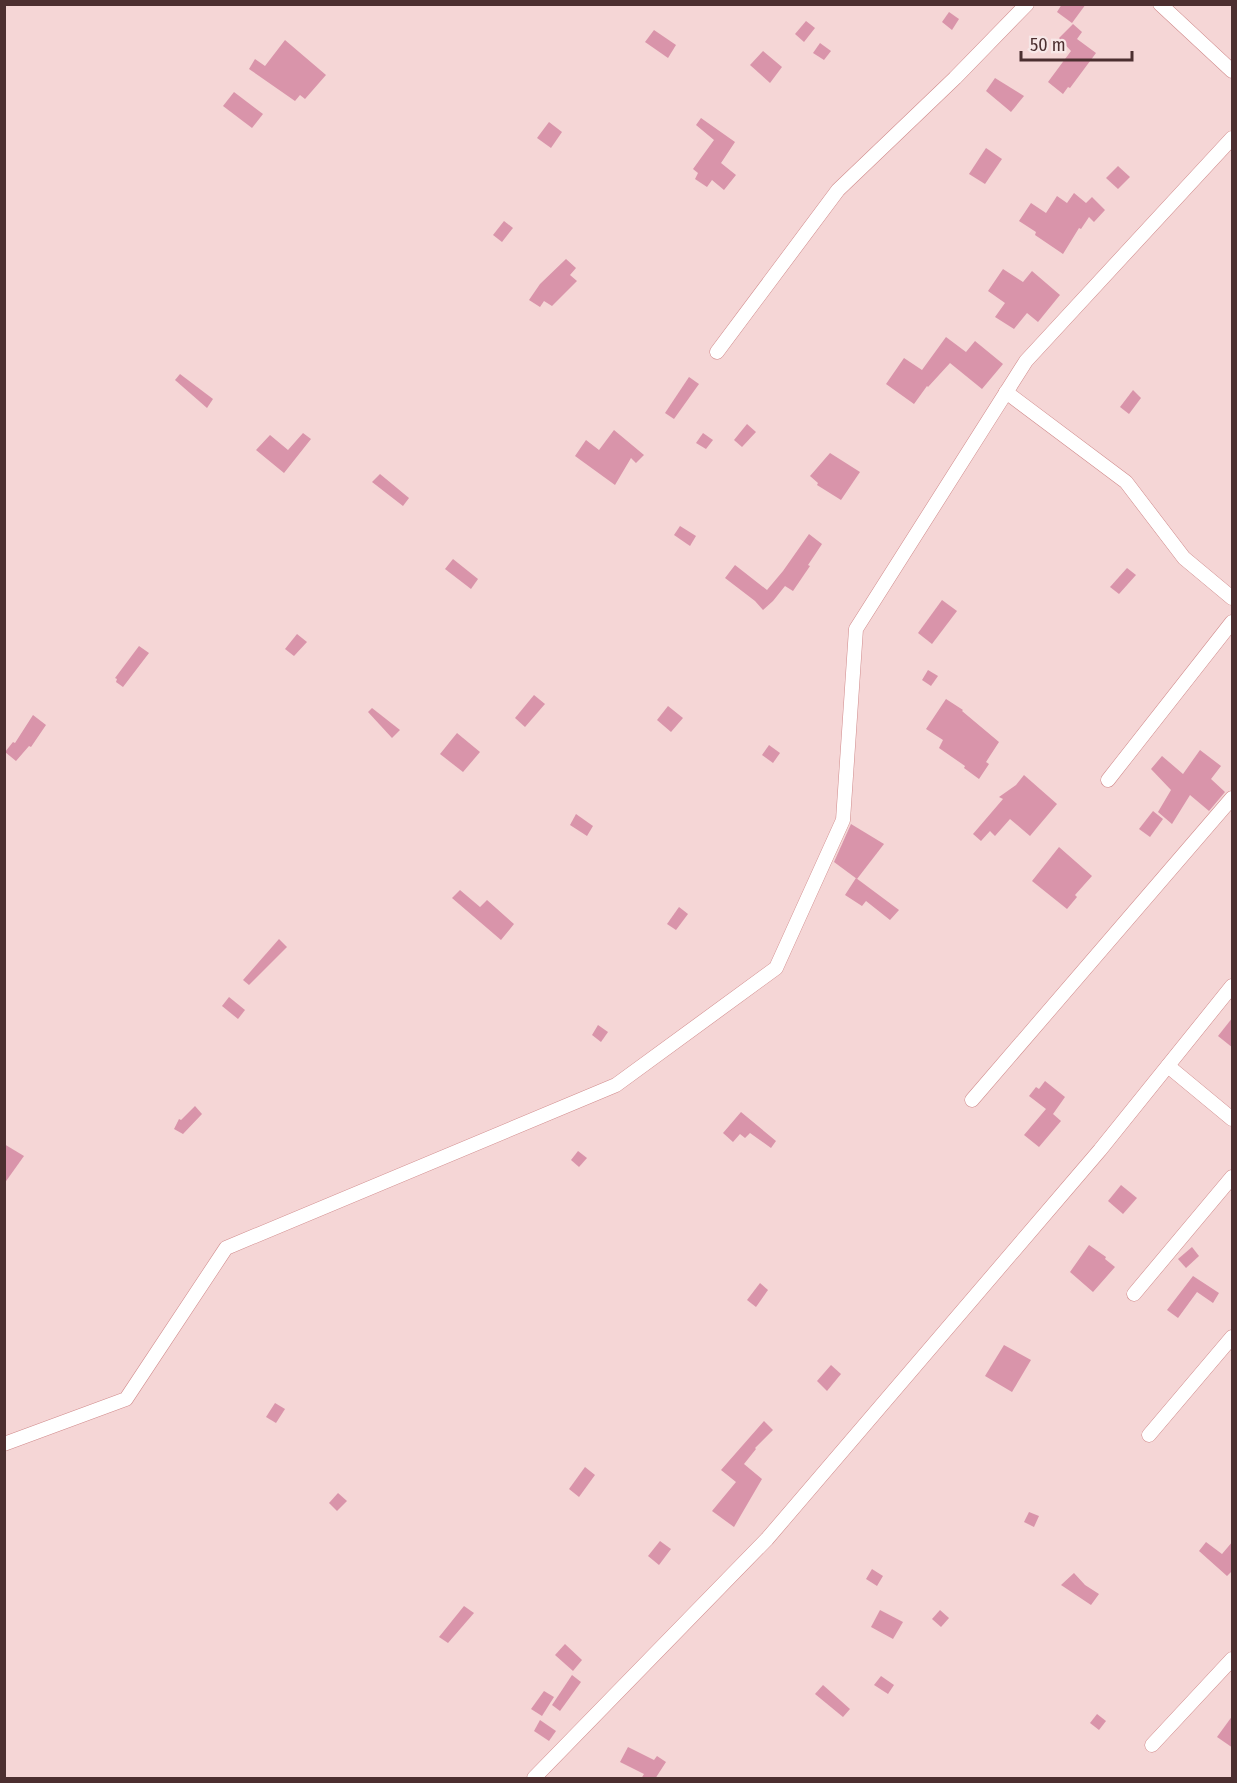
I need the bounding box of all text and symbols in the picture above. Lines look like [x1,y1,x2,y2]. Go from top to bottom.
scale bar [1021,24,1132,62]
text: 50 m [1030,34,1066,56]

